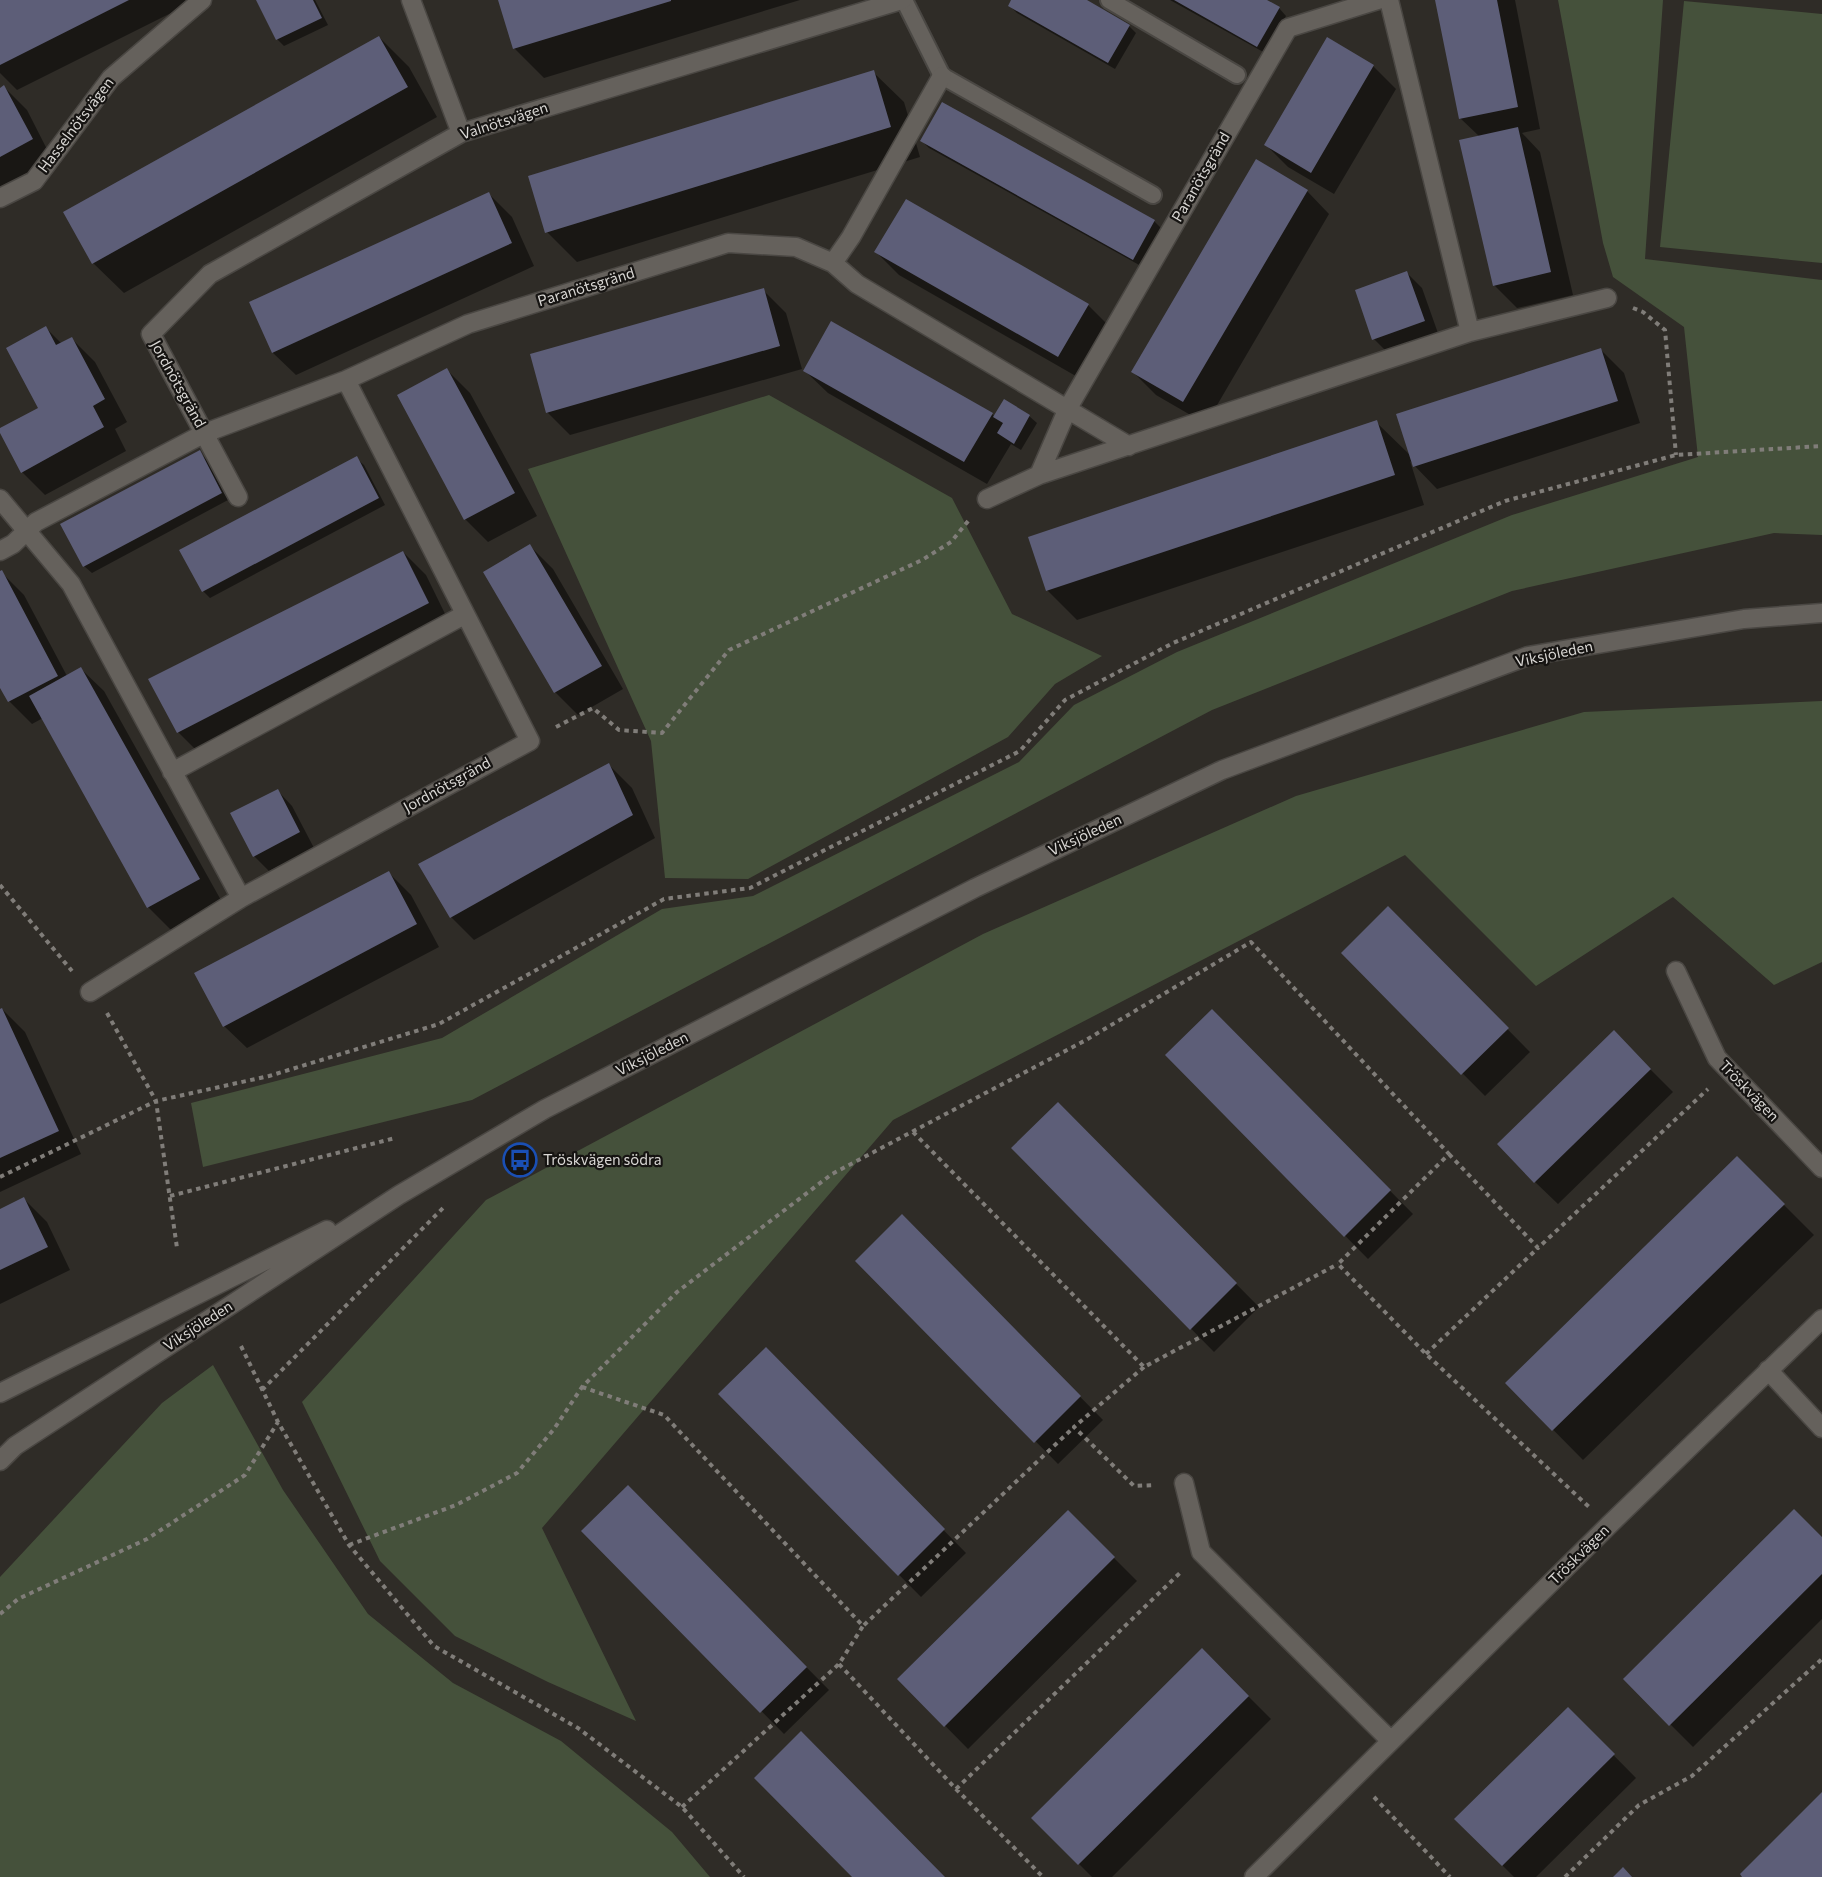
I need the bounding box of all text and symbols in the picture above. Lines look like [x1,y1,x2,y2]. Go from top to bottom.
street label: Hasselnötsvägen [34,73,117,176]
street label: Valnötsvägen [458,97,550,143]
street label: Paranötsgränd [1167,129,1233,224]
street label: Paranötsgränd [535,263,636,309]
street label: Jordnötsgränd [147,337,210,430]
street label: Viksjöleden [1513,636,1594,670]
street label: Jordnötsgränd [400,753,493,816]
street label: Viksjöleden [1045,809,1124,859]
street label: Viksjöleden [612,1027,691,1079]
street label: Tröskvägen [1716,1056,1783,1124]
bus stop icon: Tröskvägen södra [502,1142,538,1178]
place label: Tröskvägen södra [543,1150,662,1168]
street label: Viksjöleden [160,1296,235,1354]
street label: Tröskvägen [1544,1520,1612,1588]

